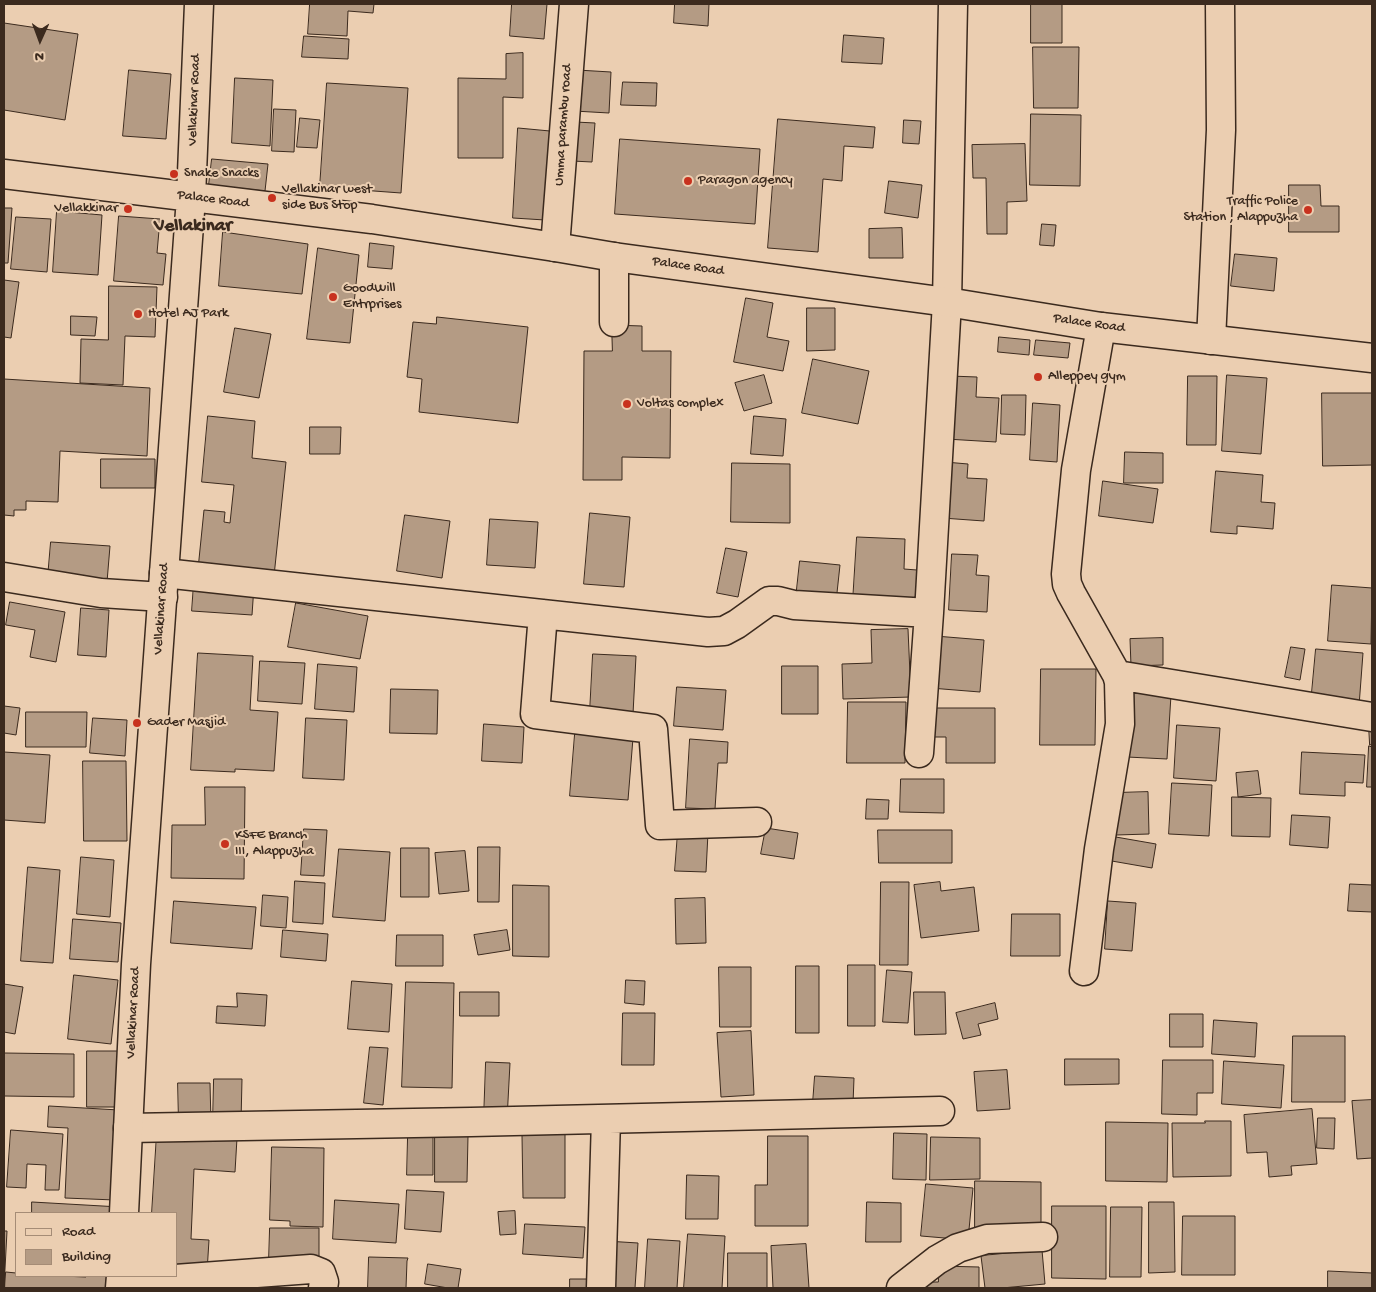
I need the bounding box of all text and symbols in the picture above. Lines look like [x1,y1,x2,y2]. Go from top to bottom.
north arrow [15,15,65,65]
text: N [35,47,44,64]
street label: Vellakinar Road [185,54,205,146]
street label: Umma parambu road [551,64,577,186]
place label: Snake Snacks [184,166,259,182]
marker: Snake Snacks [168,168,180,180]
place label: Paragon agency [698,173,793,189]
marker: Paragon agency [682,175,694,187]
place label: Vellakinar west side Bus Stop [282,182,372,214]
street label: Palace Road [176,187,250,213]
marker: Vellakinar west side Bus Stop [266,192,278,204]
place label: Traffic Police Station , Alappuzha [1183,194,1298,226]
place label: Vellakkinar [54,201,118,217]
marker: Vellakkinar [122,203,134,215]
marker: Traffic Police Station , Alappuzha [1302,204,1314,216]
district label: Vellakinar [154,216,232,238]
street label: Palace Road [651,254,725,280]
place label: GoodWill Entrprises [343,281,401,314]
marker: GoodWill Entrprises [327,291,339,303]
place label: Hotel AJ Park [148,306,228,322]
marker: Hotel AJ Park [132,308,144,320]
street label: Palace Road [1052,311,1126,337]
place label: Alleppey gym [1048,369,1126,385]
marker: Alleppey gym [1032,371,1044,383]
place label: Voltas complex [637,396,724,412]
marker: Voltas complex [621,398,633,410]
street label: Vellakinar Road [150,563,174,655]
place label: Gader Masjid [147,715,225,731]
marker: Gader Masjid [131,717,143,729]
place label: KSFE Branch III, Alappuzha [235,828,314,860]
marker: KSFE Branch III, Alappuzha [219,838,231,850]
street label: Vellakinar Road [123,967,145,1059]
legend [15,1212,178,1277]
text: Road [62,1223,95,1241]
text: Building [62,1248,111,1266]

